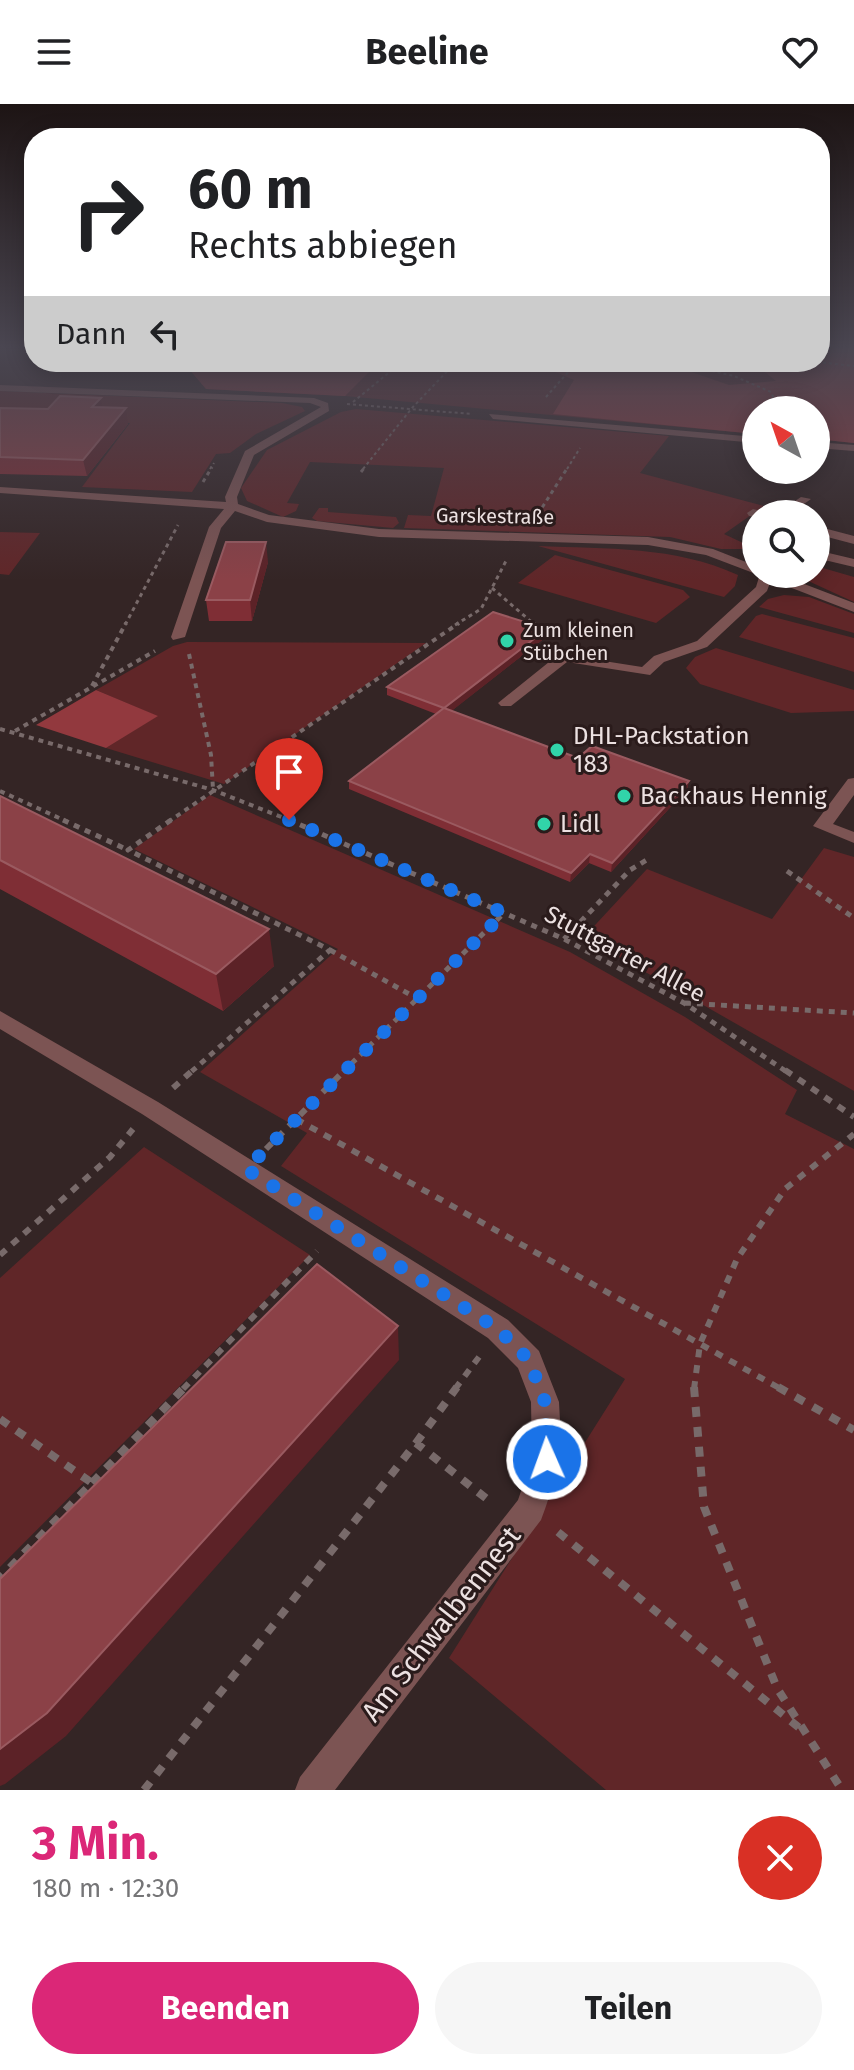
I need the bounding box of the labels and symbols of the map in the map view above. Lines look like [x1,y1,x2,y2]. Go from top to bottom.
north arrow [742,396,830,484]
street label: Garskestraße [436,503,554,529]
place label: Zum kleinen Stübchen [523,618,634,665]
marker: Zum kleinen Stübchen [498,632,516,650]
place label: DHL-Packstation 183 [573,722,750,778]
pin [255,738,323,820]
marker: DHL-Packstation 183 [548,741,566,759]
place label: Backhaus Hennig [640,782,827,810]
marker: Backhaus Hennig [615,787,633,805]
place label: Lidl [560,810,600,838]
marker: Lidl [535,815,553,833]
street label: Stuttgarter Allee [540,900,710,1008]
position arrow [505,1417,589,1501]
street label: Am Schwalbennest [355,1519,528,1728]

